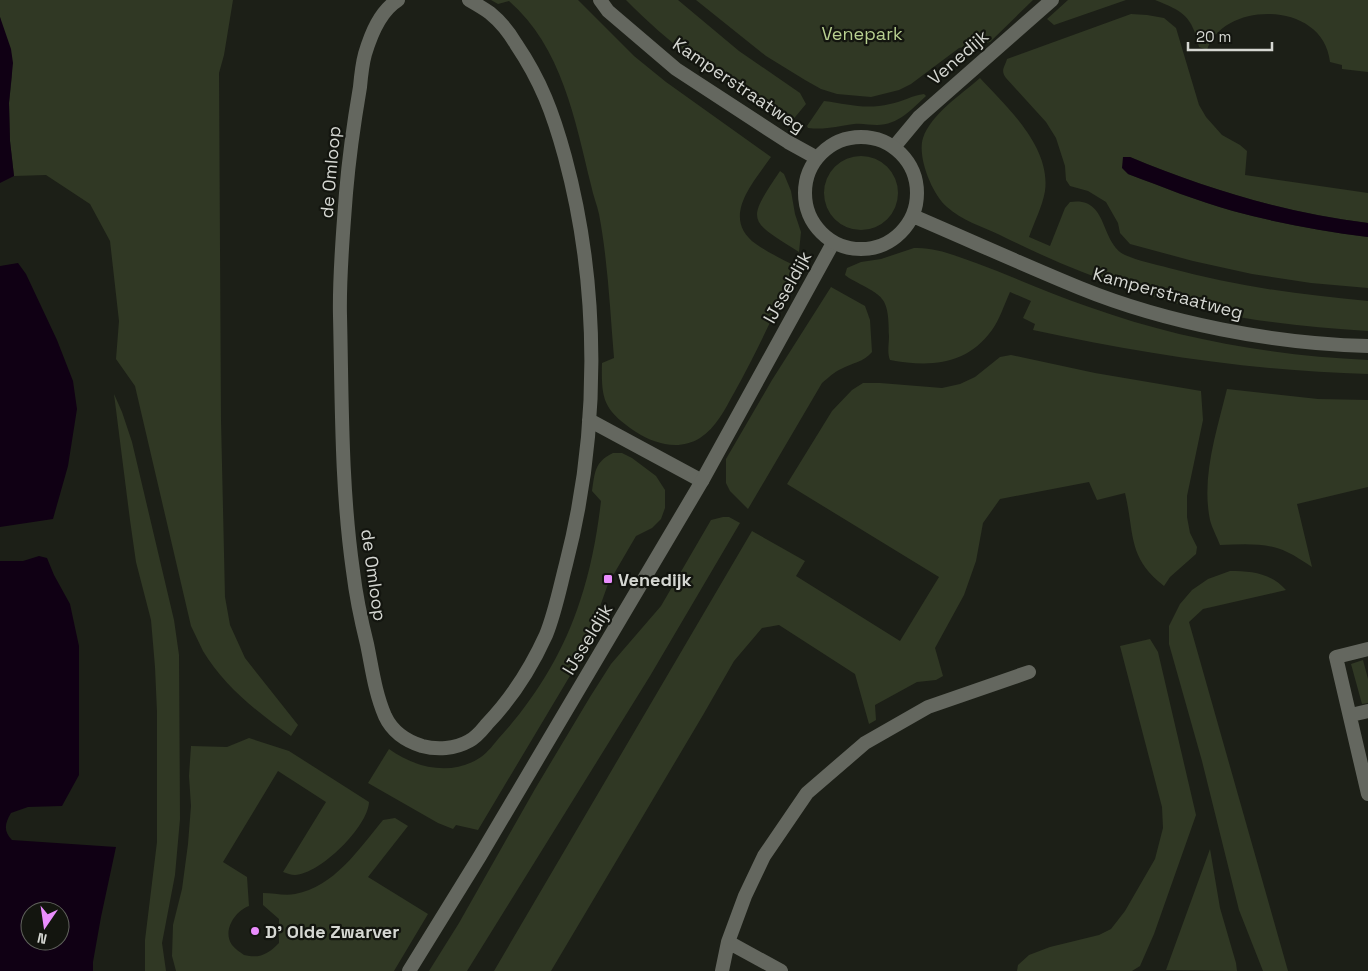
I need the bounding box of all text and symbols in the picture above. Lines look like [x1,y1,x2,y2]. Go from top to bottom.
scale bar [1188,20,1272,52]
park label: Venepark [821,22,903,45]
street label: Venedijk [923,24,993,90]
text: 20 m [1196,27,1231,46]
street label: Kamperstraatweg [668,32,810,138]
street label: de Omloop [315,125,345,219]
street label: IJsseldijk [758,246,816,327]
street label: Kamperstraatweg [1090,262,1246,324]
street label: de Omloop [356,528,392,622]
place label: Venedijk [618,568,692,591]
marker: Venedijk [602,573,614,585]
street label: IJsseldijk [557,599,617,679]
north arrow [20,901,70,951]
place label: D' Olde Zwarver [265,920,399,943]
marker: D' Olde Zwarver [249,925,261,937]
text: N [35,929,49,948]

